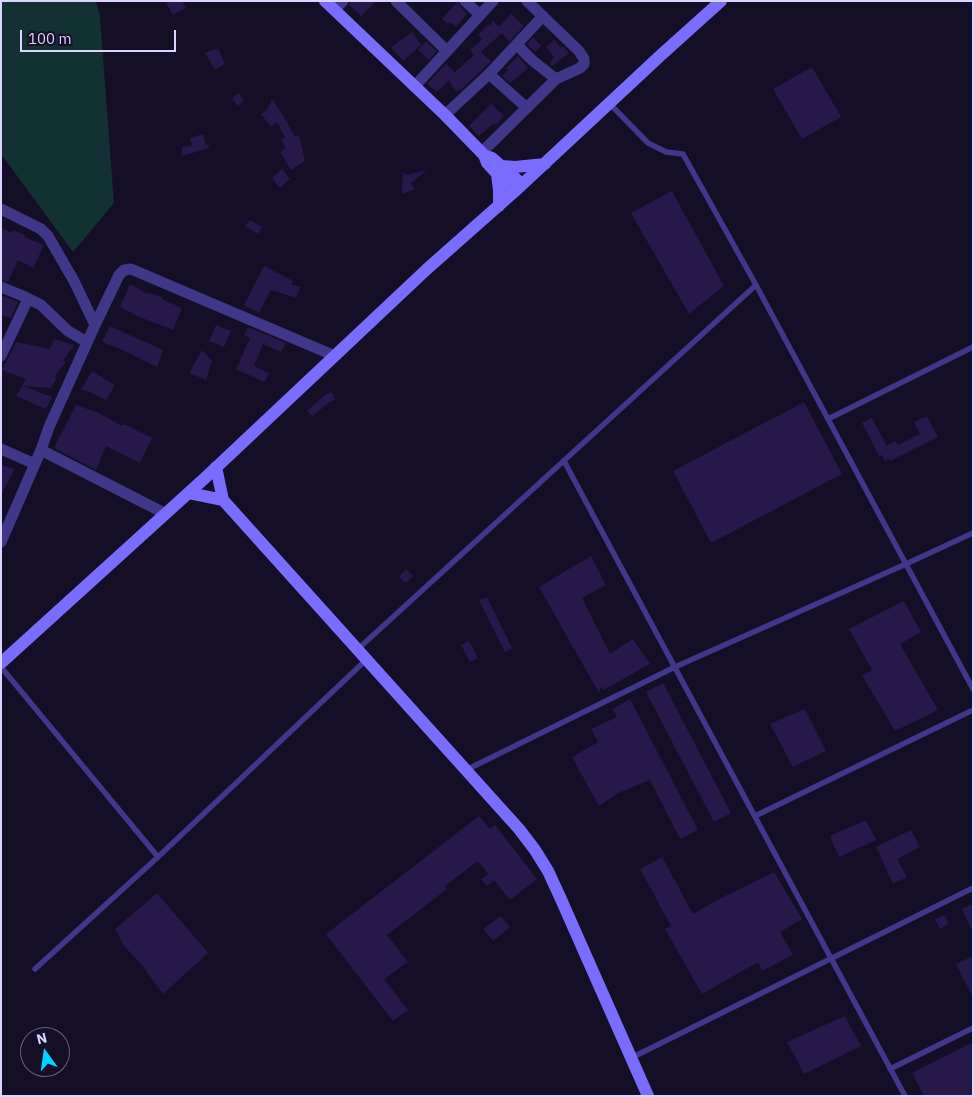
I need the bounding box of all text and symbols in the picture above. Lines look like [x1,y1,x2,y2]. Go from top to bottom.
scale bar [22,20,179,52]
text: 100 m [28,29,72,48]
north arrow [20,1027,70,1077]
text: N [35,1028,49,1048]

